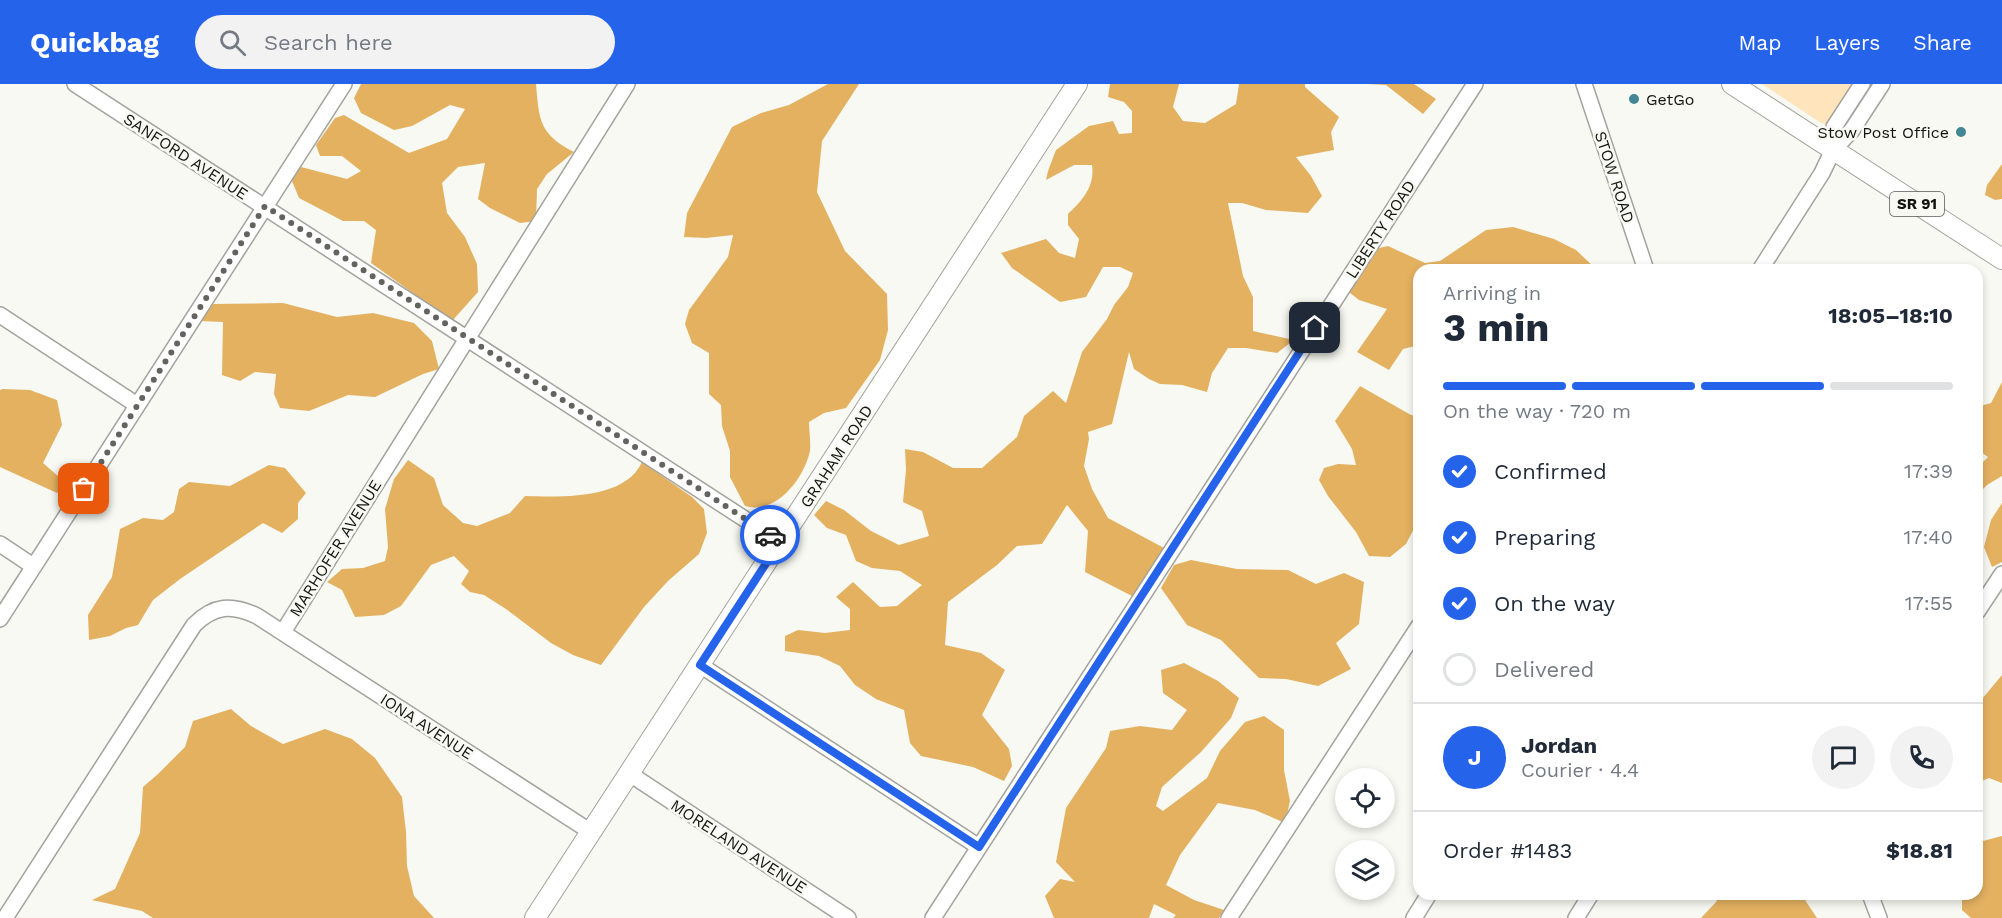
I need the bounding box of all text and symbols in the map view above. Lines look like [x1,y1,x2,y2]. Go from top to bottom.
search box [195,15,615,69]
text: Quickbag [30,26,159,59]
icon: search [216,26,249,59]
text: Search here [264,30,393,55]
text: Map [1738,30,1781,55]
text: Layers [1814,30,1880,55]
text: Share [1913,30,1972,55]
place label: GetGo [1646,90,1694,109]
marker: GetGo [1627,92,1641,106]
street label: SANFORD AVENUE [120,109,251,204]
place label: Stow Post Office [1817,123,1949,142]
marker: Stow Post Office [1954,125,1968,139]
street label: STOW ROAD [1591,129,1638,226]
street label: LIBERTY ROAD [1342,177,1419,282]
road number: SR 91 [1890,192,1944,216]
text: Arriving in [1443,281,1541,305]
pin [1289,302,1340,353]
text: 18:05–18:10 [1828,303,1953,328]
text: 3 min [1443,305,1550,350]
icon: home [1298,311,1331,344]
text: On the way · 720 m [1443,399,1631,423]
street label: GRAHAM ROAD [796,401,877,511]
icon: check [1443,455,1476,488]
text: Confirmed [1494,459,1607,484]
text: 17:39 [1904,459,1953,483]
pin [58,463,109,514]
icon: bag [67,472,100,505]
street label: MARHOFER AVENUE [286,476,385,620]
courier [740,505,800,565]
icon: car [754,519,787,552]
icon: check [1443,521,1476,554]
text: Preparing [1494,525,1595,550]
text: 17:40 [1903,525,1953,549]
icon: check [1443,587,1476,620]
text: On the way [1494,591,1615,616]
text: 17:55 [1905,591,1953,615]
text: Delivered [1494,657,1594,682]
street label: IONA AVENUE [377,689,477,763]
button: chat [1812,726,1875,789]
button: phone [1890,726,1953,789]
text: Jordan [1521,733,1597,758]
text: J [1468,745,1481,770]
text: Courier · 4.4 [1521,758,1639,782]
map controls [1335,768,1395,900]
button: locate [1335,768,1395,828]
street label: MORELAND AVENUE [667,795,810,897]
text: Order #1483 [1443,838,1572,863]
text: $18.81 [1886,838,1953,863]
button: layers [1335,840,1395,900]

